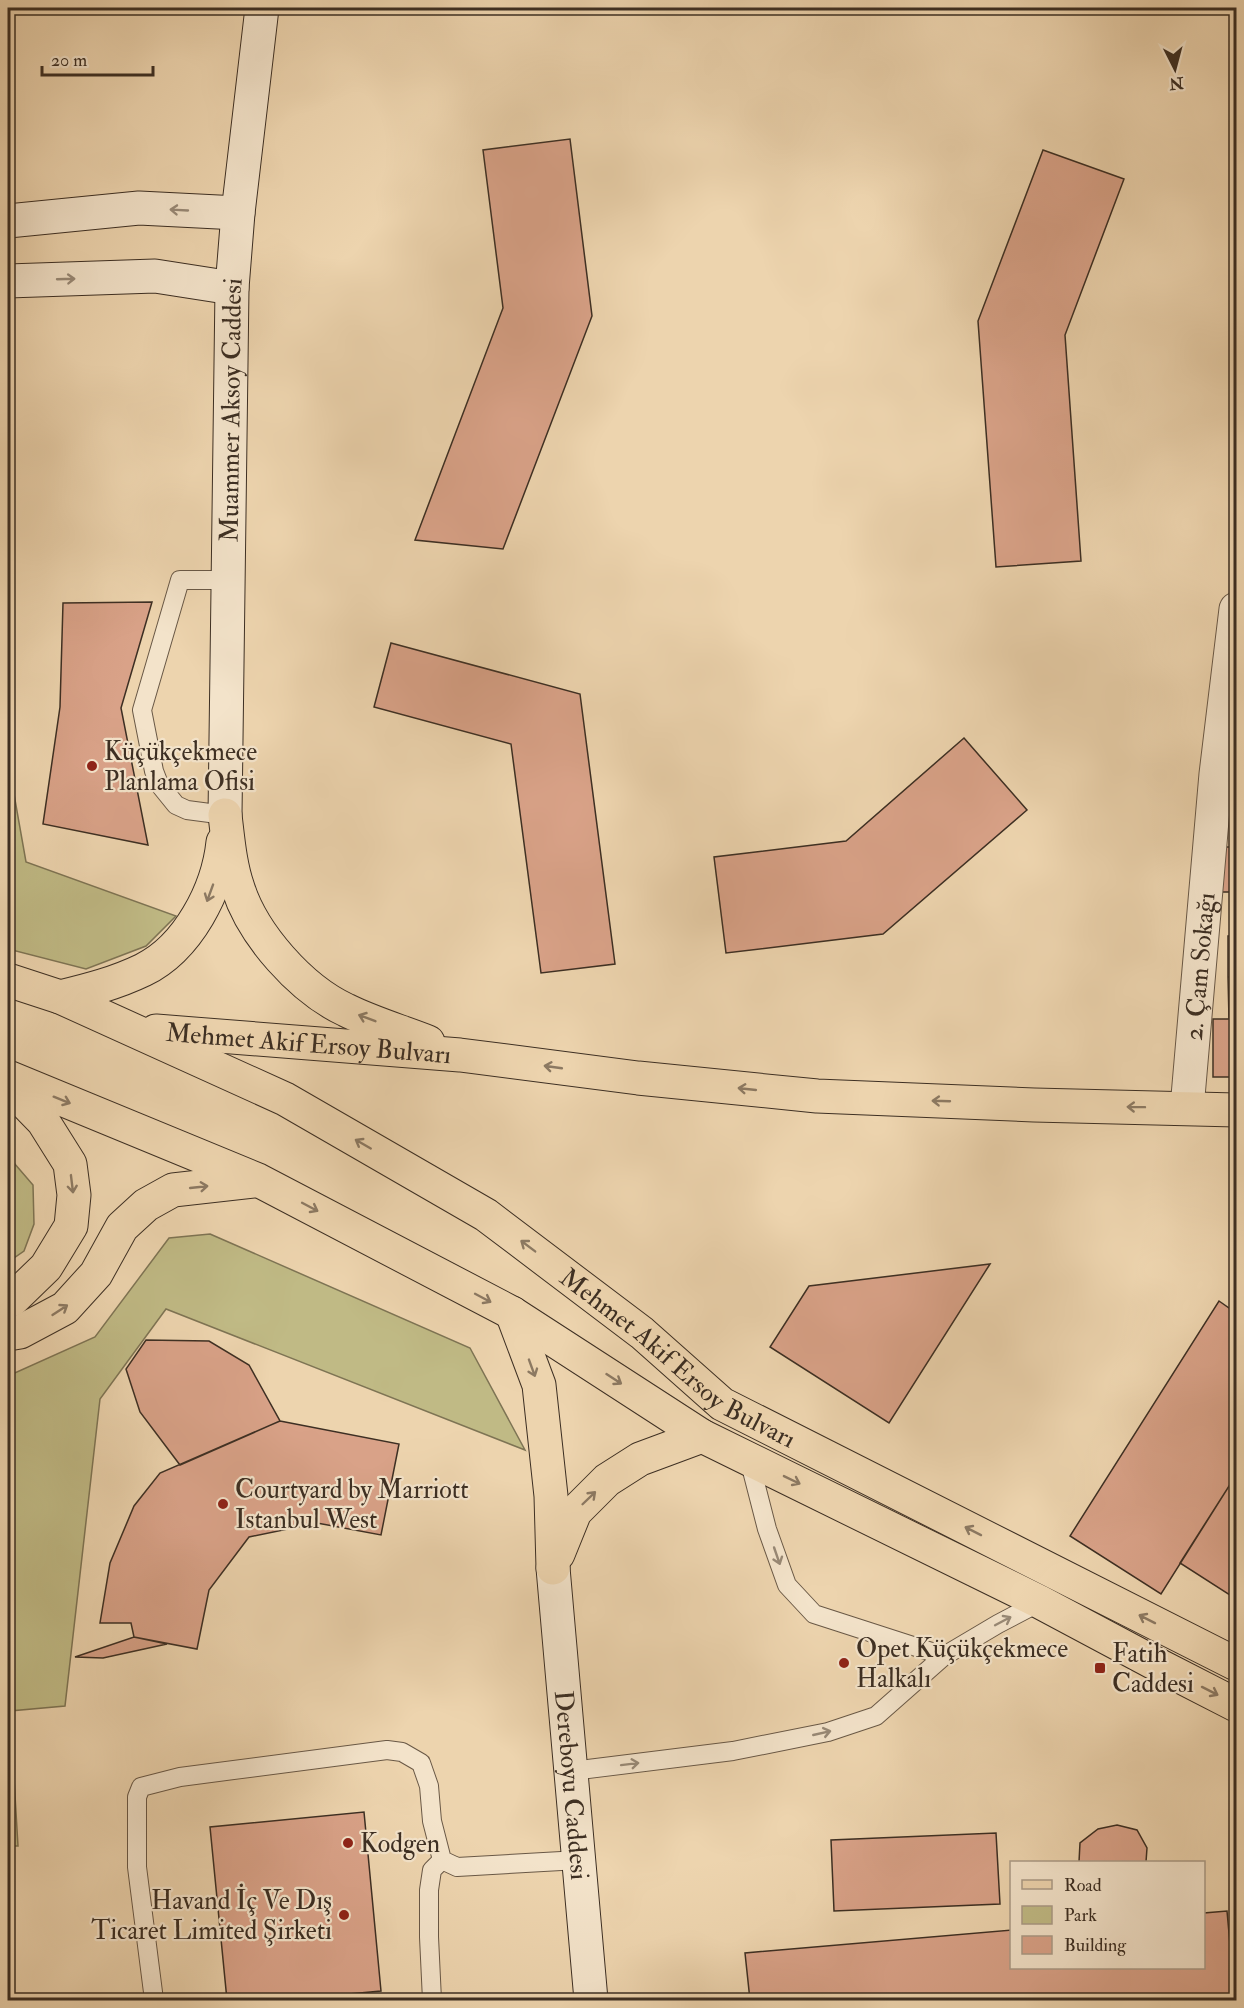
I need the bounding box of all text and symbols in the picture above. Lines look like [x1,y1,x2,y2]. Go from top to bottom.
scale bar [42,39,153,77]
north arrow [1145,39,1205,99]
text: 20 m [51,49,87,72]
text: N [1168,72,1186,94]
one-way arrow [170,204,190,215]
one-way arrow [55,273,75,284]
street label: Muammer Aksoy Caddesi [214,277,250,542]
place label: Küçükçekmece Planlama Ofisi [104,736,257,798]
marker: Küçükçekmece Planlama Ofisi [85,759,99,773]
one-way arrow [203,883,214,902]
street label: 2. Çam Sokağı [1178,891,1223,1042]
one-way arrow [358,1012,377,1023]
street label: Mehmet Akif Ersoy Bulvarı [165,1017,452,1071]
one-way arrow [543,1061,563,1072]
one-way arrow [737,1083,757,1094]
one-way arrow [52,1095,70,1106]
one-way arrow [932,1096,952,1107]
one-way arrow [1127,1101,1147,1113]
one-way arrow [355,1137,372,1149]
one-way arrow [67,1173,78,1193]
one-way arrow [189,1181,209,1192]
one-way arrow [301,1201,318,1213]
one-way arrow [521,1240,537,1252]
street label: Mehmet Akif Ersoy Bulvarı [553,1262,801,1456]
one-way arrow [473,1292,491,1304]
one-way arrow [51,1303,68,1315]
one-way arrow [528,1358,539,1377]
one-way arrow [605,1373,622,1385]
place label: Courtyard by Marriott Istanbul West [235,1474,469,1536]
one-way arrow [783,1475,801,1487]
one-way arrow [581,1491,596,1505]
marker: Courtyard by Marriott Istanbul West [216,1497,230,1511]
one-way arrow [964,1524,982,1536]
one-way arrow [772,1546,783,1565]
one-way arrow [1138,1613,1156,1624]
one-way arrow [994,1615,1012,1626]
place label: Opet Küçükçekmece Halkalı [856,1633,1068,1695]
place label: Fatih Caddesi [1112,1638,1194,1700]
marker: Opet Küçükçekmece Halkalı [837,1656,851,1670]
marker: Fatih Caddesi [1093,1661,1107,1675]
one-way arrow [1201,1686,1219,1698]
street label: Dereboyu Caddesi [547,1689,595,1881]
one-way arrow [812,1727,831,1738]
one-way arrow [619,1758,639,1769]
place label: Kodgen [360,1828,440,1860]
marker: Kodgen [341,1836,355,1850]
legend [1010,1861,1205,1969]
text: Road [1064,1874,1102,1897]
place label: Havand İç Ve Dış Ticaret Limited Şirketi [91,1883,332,1947]
text: Park [1064,1904,1097,1927]
marker: Havand İç Ve Dış Ticaret Limited Şirketi [337,1908,351,1922]
text: Building [1064,1934,1127,1957]

